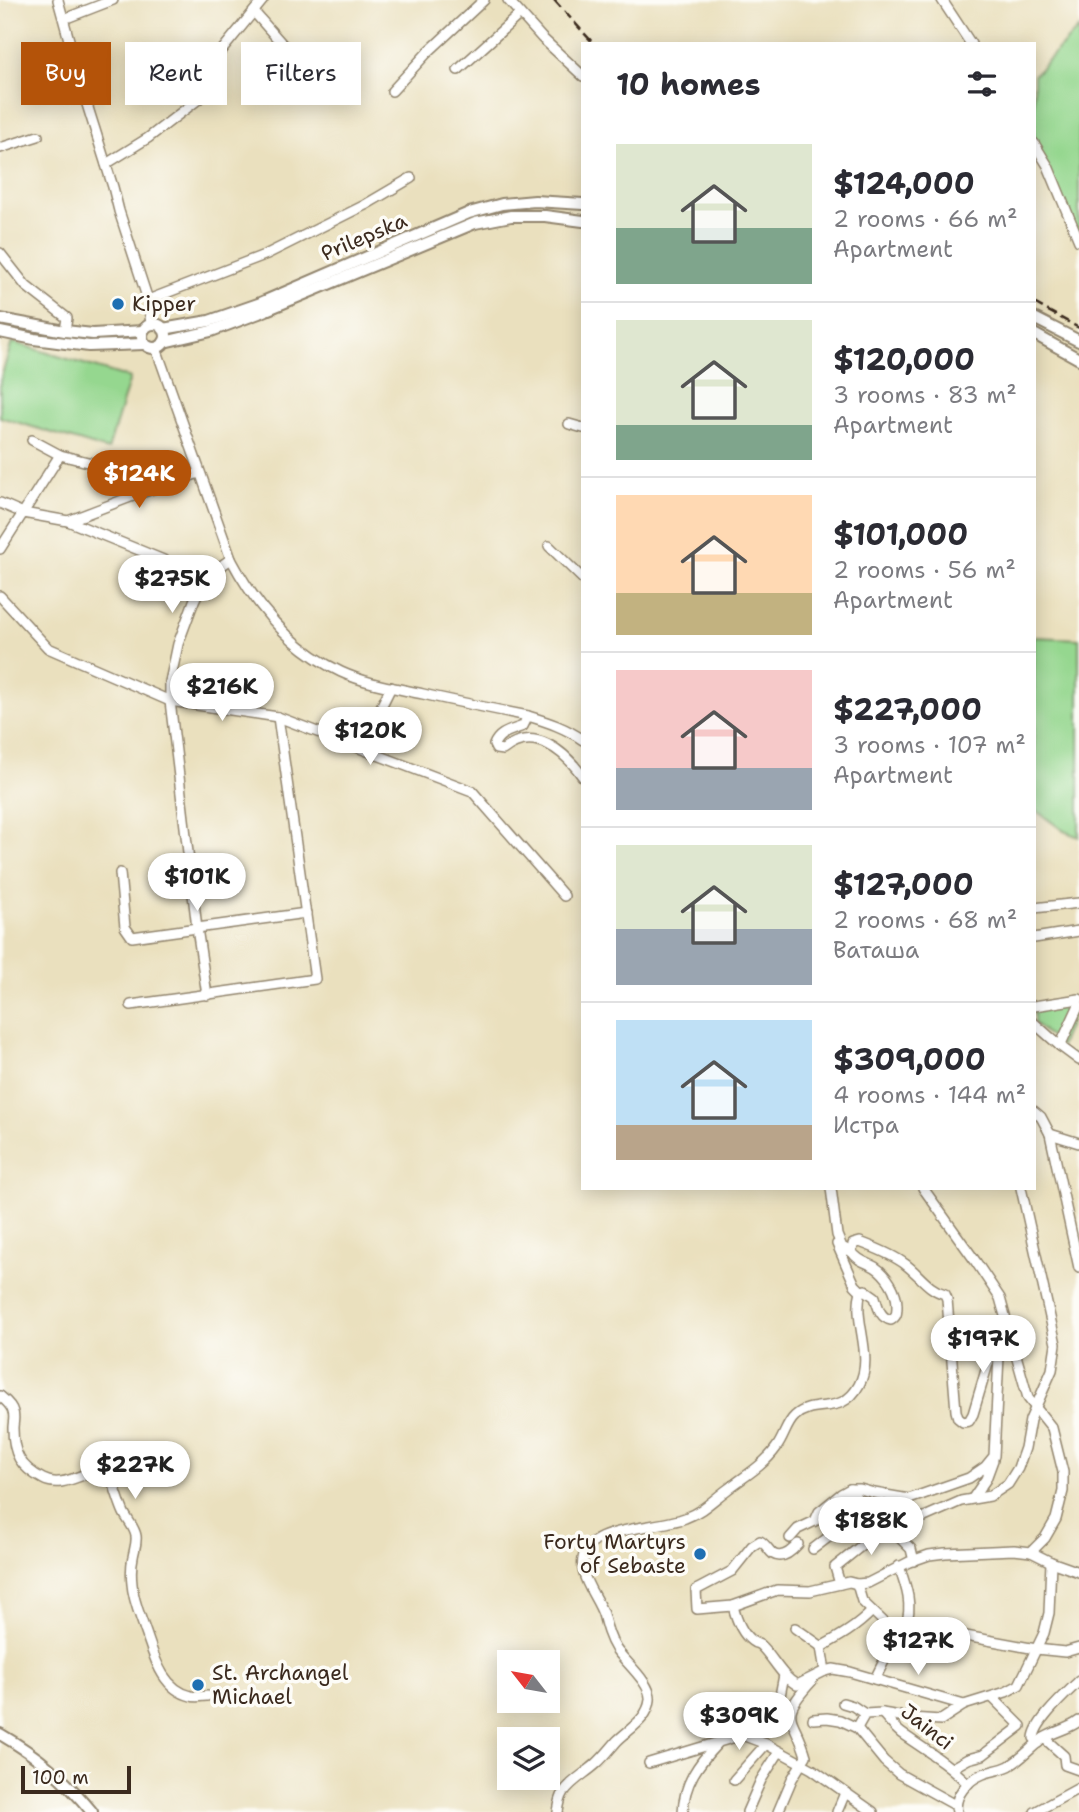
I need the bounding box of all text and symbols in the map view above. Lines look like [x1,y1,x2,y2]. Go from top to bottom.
chip: Buy [21,42,111,105]
chip: Rent [125,42,227,105]
chip: Filters [241,42,361,105]
text: 10 homes [616,64,761,105]
icon: filters [963,65,1001,103]
text: $124,000 [833,163,975,204]
icon: home [672,172,756,256]
text: 2 rooms · 66 m² [833,204,1018,234]
street label: Prilepska [317,206,411,268]
text: Apartment [833,234,953,264]
place label: Kipper [132,290,196,318]
marker: Kipper [110,296,126,312]
text: $120,000 [833,339,975,380]
icon: home [672,348,756,432]
text: 3 rooms · 83 m² [833,380,1017,410]
text: Apartment [833,410,953,440]
pin: $124K [90,450,188,510]
text: $124K [103,458,175,488]
text: $101,000 [833,514,968,555]
icon: home [672,523,756,607]
text: 2 rooms · 56 m² [833,555,1016,585]
pin: $275K [123,556,221,615]
text: $275K [134,563,210,593]
text: Apartment [833,585,953,615]
pin: $216K [173,664,271,723]
text: $216K [186,671,258,701]
text: $227,000 [833,689,982,730]
icon: home [672,698,756,782]
pin: $120K [321,708,419,767]
text: $120K [334,715,406,745]
text: 3 rooms · 107 m² [833,730,1026,760]
text: Apartment [833,760,953,790]
pin: $101K [148,853,246,913]
text: $101K [164,861,230,891]
text: $127,000 [833,864,974,905]
icon: home [672,873,756,957]
text: 2 rooms · 68 m² [833,905,1017,935]
text: Ваташа [833,935,919,965]
text: $309,000 [833,1039,986,1080]
icon: home [672,1048,756,1132]
text: 4 rooms · 144 m² [833,1080,1026,1110]
text: Истра [833,1110,899,1140]
pin: $197K [934,1316,1032,1375]
text: $197K [947,1323,1019,1353]
pin: $227K [86,1442,184,1501]
text: $227K [96,1449,174,1479]
pin: $188K [822,1498,920,1557]
text: $188K [834,1505,908,1535]
place label: Forty Martyrs of Sebaste [543,1528,686,1580]
marker: Forty Martyrs of Sebaste [692,1546,708,1562]
pin: $127K [869,1618,967,1677]
text: $127K [882,1625,954,1655]
north arrow [497,1650,560,1713]
map controls [497,1650,560,1790]
place label: St. Archangel Michael [212,1659,349,1711]
marker: St. Archangel Michael [190,1677,206,1693]
pin: $309K [690,1692,788,1752]
street label: Jainci [895,1698,959,1756]
text: $309K [699,1700,779,1730]
button: layers [497,1727,560,1790]
scale bar [21,1763,131,1795]
text: 100 m [32,1765,89,1790]

